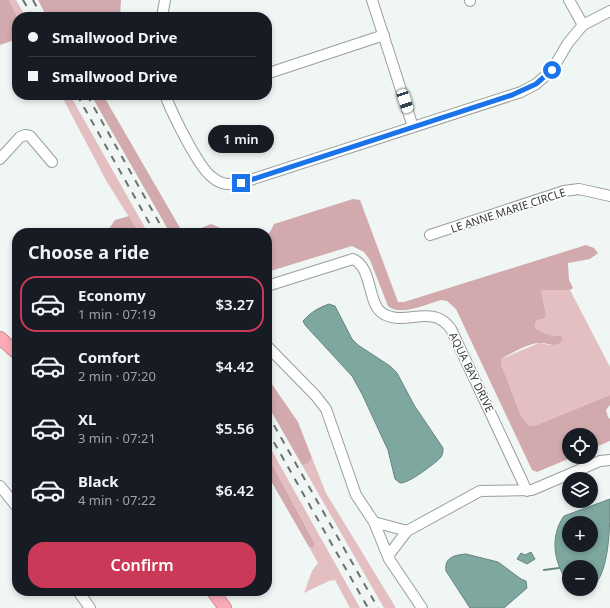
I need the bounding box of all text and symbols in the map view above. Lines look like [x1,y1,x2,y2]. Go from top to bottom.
text: Smallwood Drive [52,27,177,47]
route start [543,61,561,79]
text: Smallwood Drive [52,66,177,86]
car [396,88,414,114]
callout: 1 min [208,125,274,153]
text: 1 min [223,130,259,148]
route end [232,174,250,192]
street label: LE ANNE MARIE CIRCLE [448,184,568,236]
text: Choose a ride [28,240,149,264]
text: Economy [78,285,146,305]
icon: car [30,286,66,322]
text: $3.27 [216,294,254,314]
text: 1 min · 07:19 [78,305,156,323]
street label: AQUA BAY DRIVE [446,330,498,414]
text: Comfort [78,347,140,367]
icon: car [30,348,66,384]
text: $4.42 [216,356,254,376]
text: 2 min · 07:20 [78,367,156,385]
text: XL [78,409,96,429]
icon: car [30,410,66,446]
text: $5.56 [216,418,254,438]
map controls [562,428,598,596]
button: locate [562,428,598,464]
text: 3 min · 07:21 [78,429,156,447]
text: Black [78,471,118,491]
icon: car [30,472,66,508]
button: layers [562,472,598,508]
text: $6.42 [216,480,254,500]
text: 4 min · 07:22 [78,491,156,509]
button: + [562,516,598,552]
button: Confirm [28,542,256,588]
button: − [562,560,598,596]

